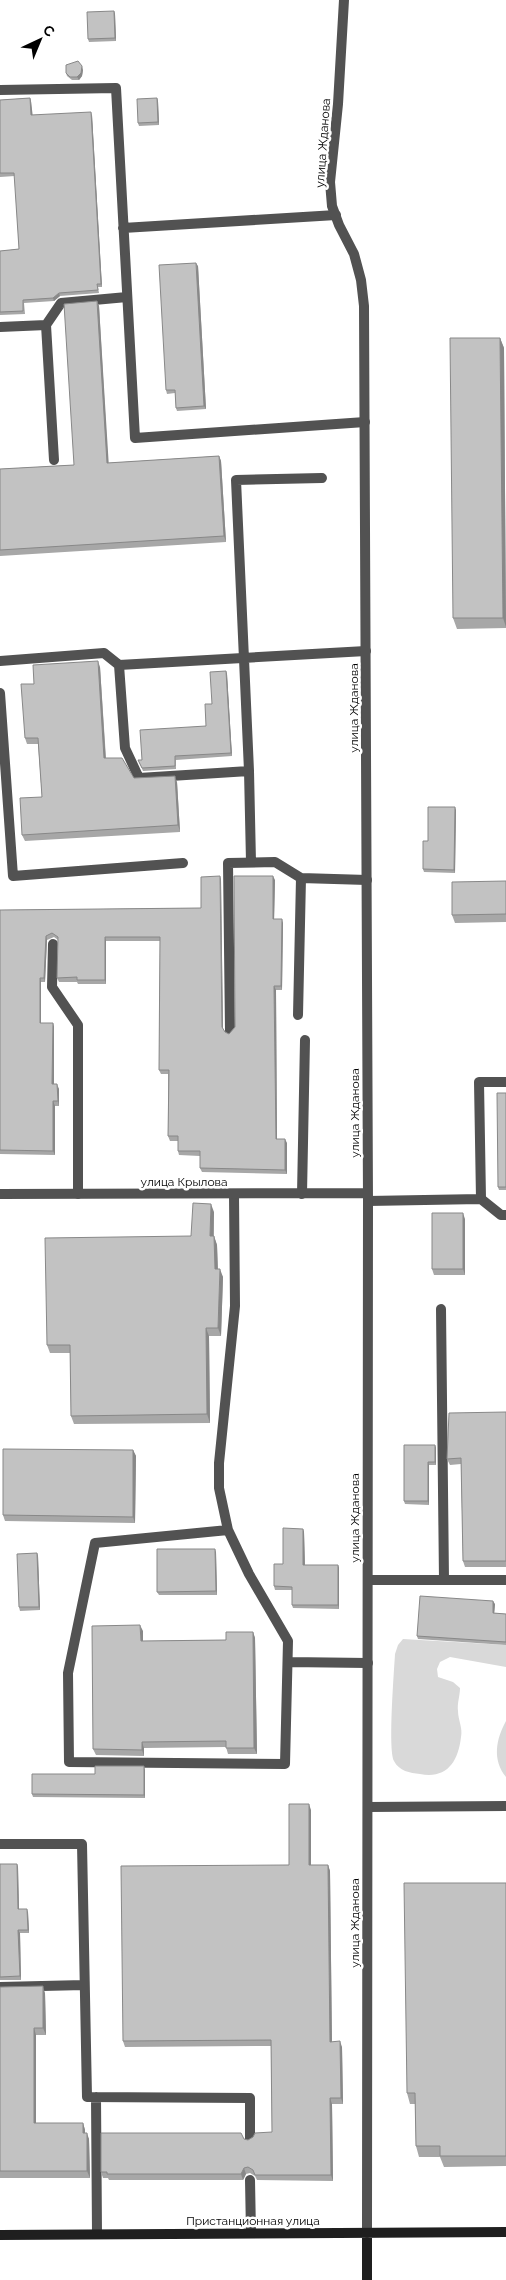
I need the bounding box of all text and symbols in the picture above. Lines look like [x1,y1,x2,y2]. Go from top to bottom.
north arrow [15,15,65,65]
text: С [40,22,58,40]
street label: улица Жданова [313,98,333,188]
street label: улица Жданова [347,663,361,753]
street label: улица Жданова [348,1068,362,1158]
street label: улица Крылова [140,1175,228,1189]
street label: улица Жданова [348,1473,362,1563]
street label: улица Жданова [348,1878,362,1968]
street label: Пристанционная улица [186,2214,320,2228]

